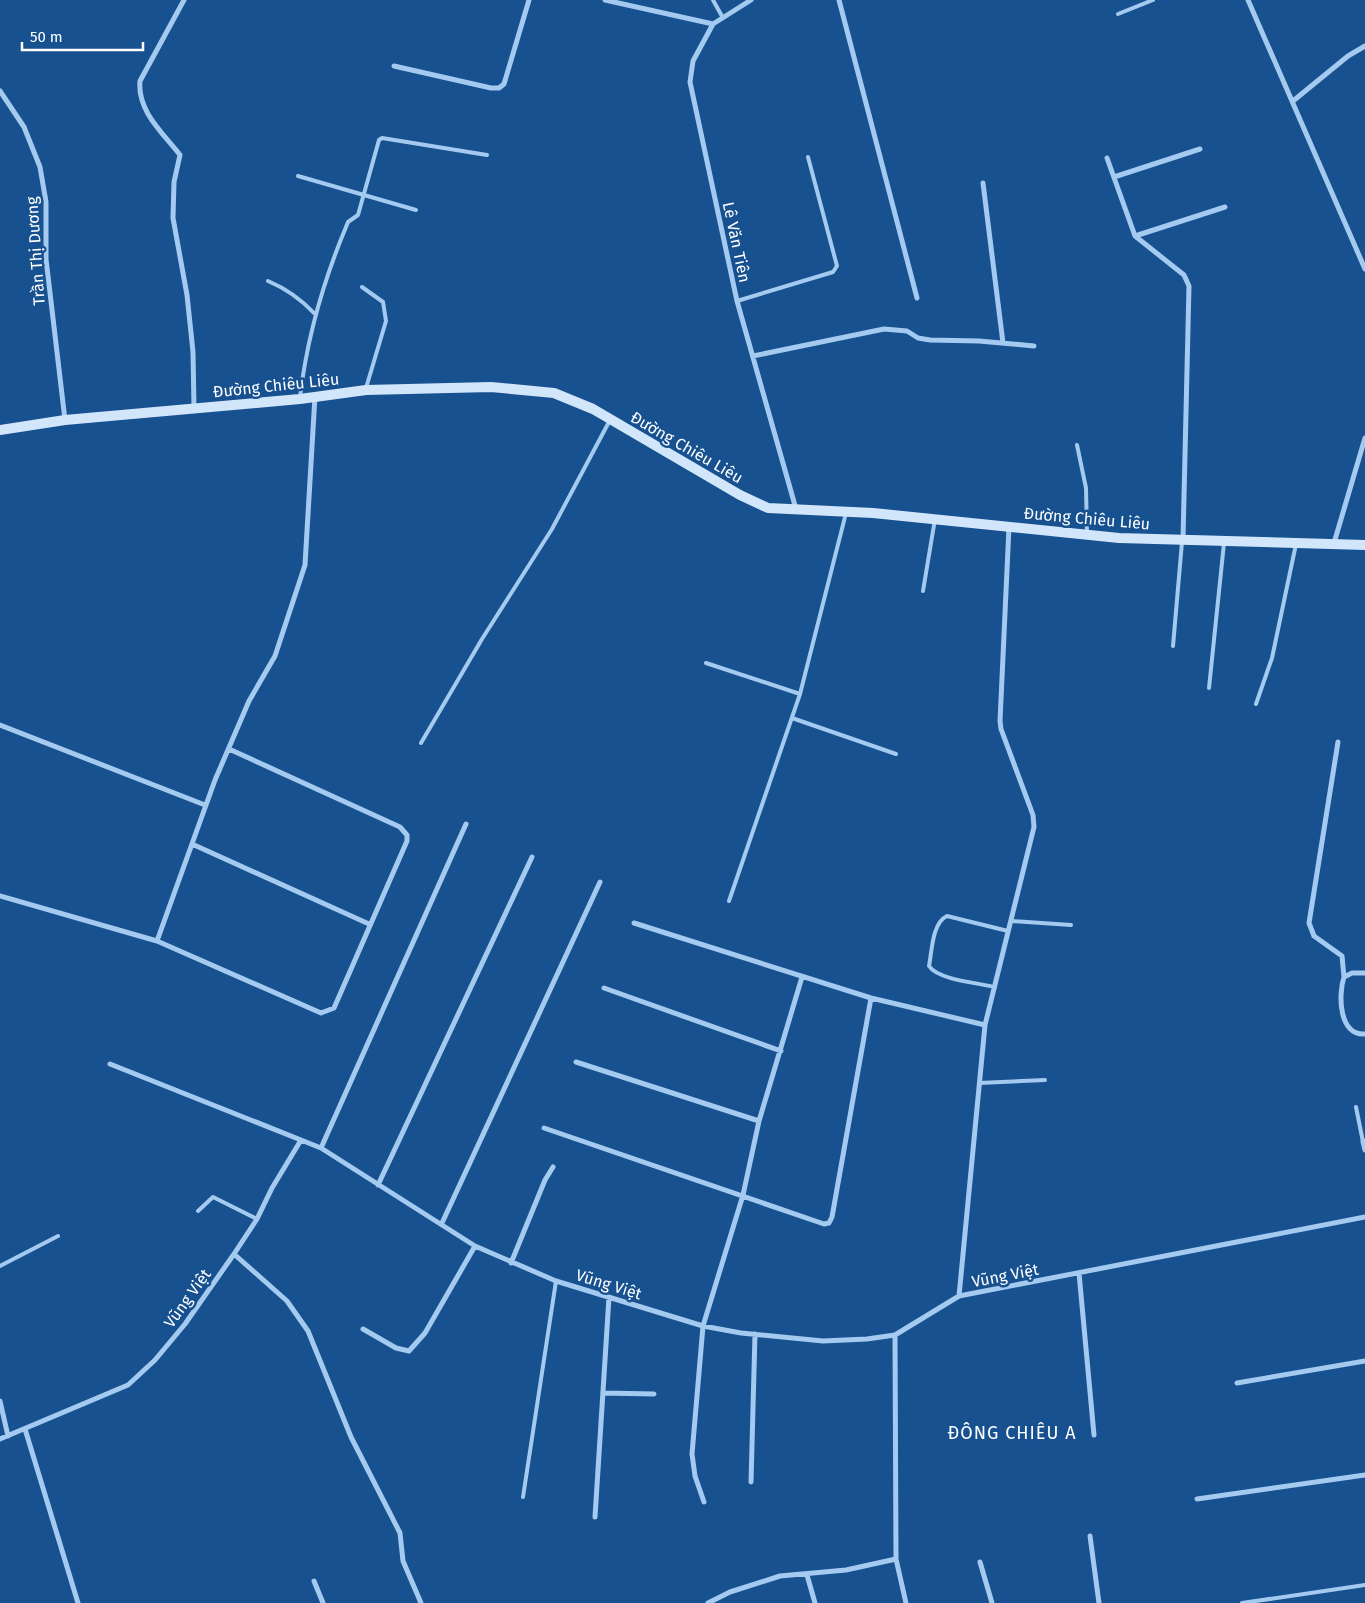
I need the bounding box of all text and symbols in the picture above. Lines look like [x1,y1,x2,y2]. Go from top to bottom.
scale bar [22,20,144,52]
text: 50 m [30,28,63,46]
street label: Trần Thị Dương [21,195,49,306]
street label: Lê Văn Tiên [719,200,754,284]
street label: Đường Chiêu Liêu [212,369,340,402]
street label: Đường Chiêu Liêu [627,408,746,487]
street label: Đường Chiêu Liêu [1023,504,1151,533]
street label: Vũng Việt [970,1260,1040,1291]
street label: Vũng Việt [160,1265,215,1331]
street label: Vũng Việt [574,1265,644,1304]
district label: ĐÔNG CHIÊU A [948,1422,1076,1444]

